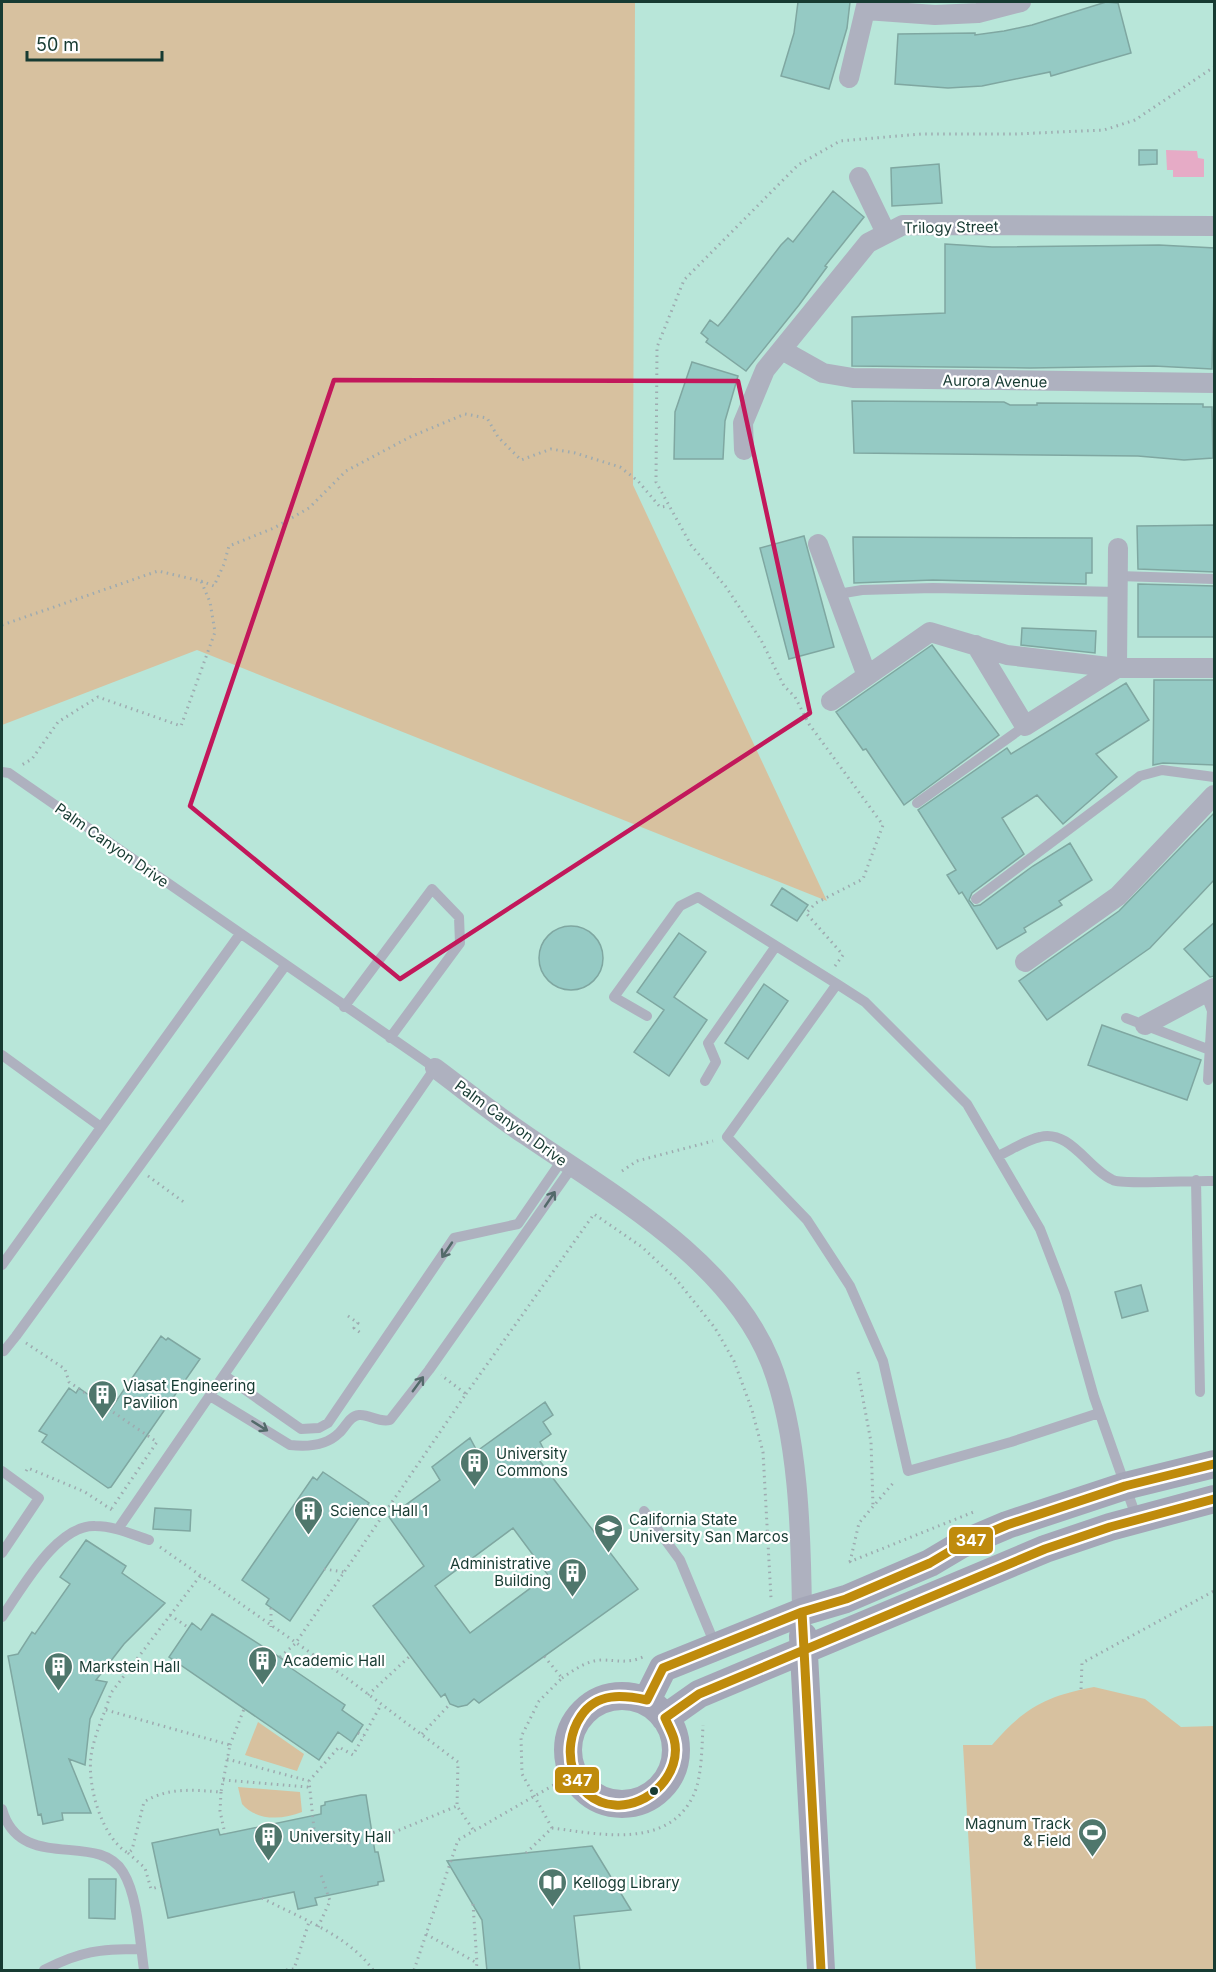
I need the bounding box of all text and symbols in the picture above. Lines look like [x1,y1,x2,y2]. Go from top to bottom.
scale bar [27,24,162,62]
text: 50 m [36,34,79,55]
street label: Trilogy Street [903,217,999,237]
street label: Aurora Avenue [943,371,1047,391]
street label: Palm Canyon Drive [51,799,173,891]
street label: Palm Canyon Drive [451,1076,571,1170]
one-way arrow [544,1192,556,1208]
one-way arrow [440,1241,453,1258]
place label: Viasat Engineering Pavilion [123,1376,256,1412]
one-way arrow [412,1377,425,1393]
building icon: Viasat Engineering Pavilion [86,1378,118,1420]
one-way arrow [251,1420,268,1433]
place label: University Commons [496,1444,568,1480]
building icon: University Commons [459,1446,491,1488]
building icon: Science Hall 1 [293,1494,325,1536]
place label: Science Hall 1 [330,1501,428,1520]
place label: California State University San Marcos [629,1510,789,1546]
school or university icon: California State University San Marcos [592,1512,624,1554]
line badge: 347 [948,1526,994,1555]
text: 347 [956,1530,986,1550]
place label: Administrative Building [450,1554,551,1590]
building icon: Administrative Building [556,1556,588,1598]
building icon: Academic Hall [246,1644,278,1686]
building icon: Markstein Hall [42,1650,74,1692]
place label: Academic Hall [283,1651,385,1670]
place label: Markstein Hall [79,1657,180,1676]
line badge: 347 [554,1766,600,1794]
text: 347 [562,1770,592,1790]
unlabelled marker [648,1785,660,1797]
place label: Magnum Track & Field [965,1814,1072,1850]
sports icon: Magnum Track & Field [1076,1816,1108,1858]
building icon: University Hall [252,1820,284,1862]
place label: University Hall [289,1827,391,1846]
library icon: Kellogg Library [536,1866,568,1908]
place label: Kellogg Library [573,1873,680,1892]

